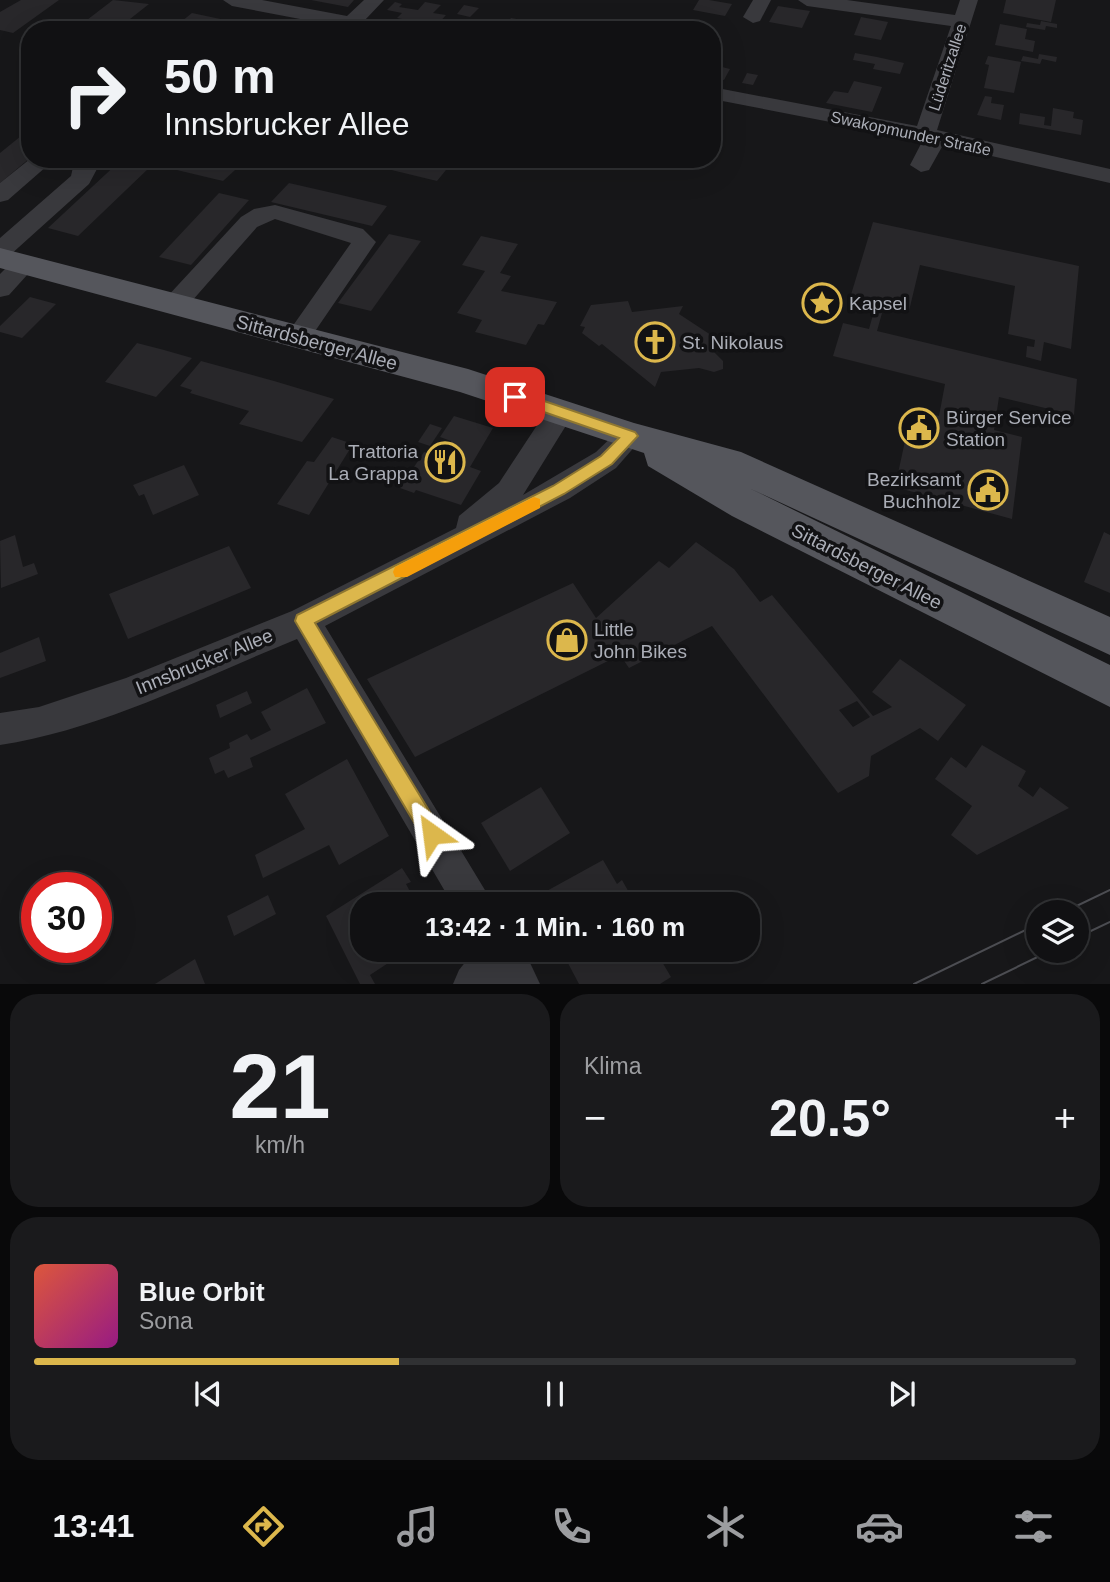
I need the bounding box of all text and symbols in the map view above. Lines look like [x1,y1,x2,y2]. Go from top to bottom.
street label: Lüderitzallee [925,21,970,113]
icon: right [49,49,140,140]
text: 50 m [164,49,276,103]
text: Innsbrucker Allee [164,106,409,142]
street label: Swakopmunder Straße [829,108,993,159]
place icon: Kapsel [801,282,843,324]
place label: Kapsel [849,293,907,314]
street label: Sittardsberger Allee [234,311,400,374]
church icon: St. Nikolaus [634,321,676,363]
place label: St. Nikolaus [682,332,783,353]
pin [485,367,545,427]
icon: arrive [496,378,534,416]
public building icon: Bürger Service Station [898,407,940,449]
place label: Bürger Service Station [946,407,1072,450]
place label: Trattoria La Grappa [328,441,418,484]
restaurant icon: Trattoria La Grappa [424,441,466,483]
place label: Bezirksamt Buchholz [867,469,962,512]
public building icon: Bezirksamt Buchholz [967,469,1009,511]
street label: Sittardsberger Allee [788,519,945,613]
shop icon: Little John Bikes [546,619,588,661]
place label: Little John Bikes [594,619,687,662]
street label: Innsbrucker Allee [133,624,276,698]
position arrow [395,797,469,871]
speed limit sign: 30 [21,872,112,963]
map controls [1026,900,1089,963]
button: layers [1026,900,1089,963]
text: 13:42 · 1 Min. · 160 m [425,912,685,942]
text: 21 [229,1036,331,1137]
text: Klima [584,1053,642,1079]
text: 20.5° [769,1089,891,1147]
text: − [584,1097,606,1139]
text: + [1054,1097,1076,1139]
text: km/h [255,1132,305,1158]
text: Blue Orbit [139,1277,265,1307]
text: Sona [139,1308,193,1334]
icon: previous [189,1375,227,1413]
icon: pause [536,1375,574,1413]
icon: next [883,1375,921,1413]
icon: directions [239,1502,288,1551]
icon: music [393,1502,442,1551]
icon: phone [547,1502,596,1551]
icon: climate [701,1502,750,1551]
icon: car [855,1502,904,1551]
icon: filters [1009,1502,1058,1551]
text: 13:41 [52,1508,134,1544]

